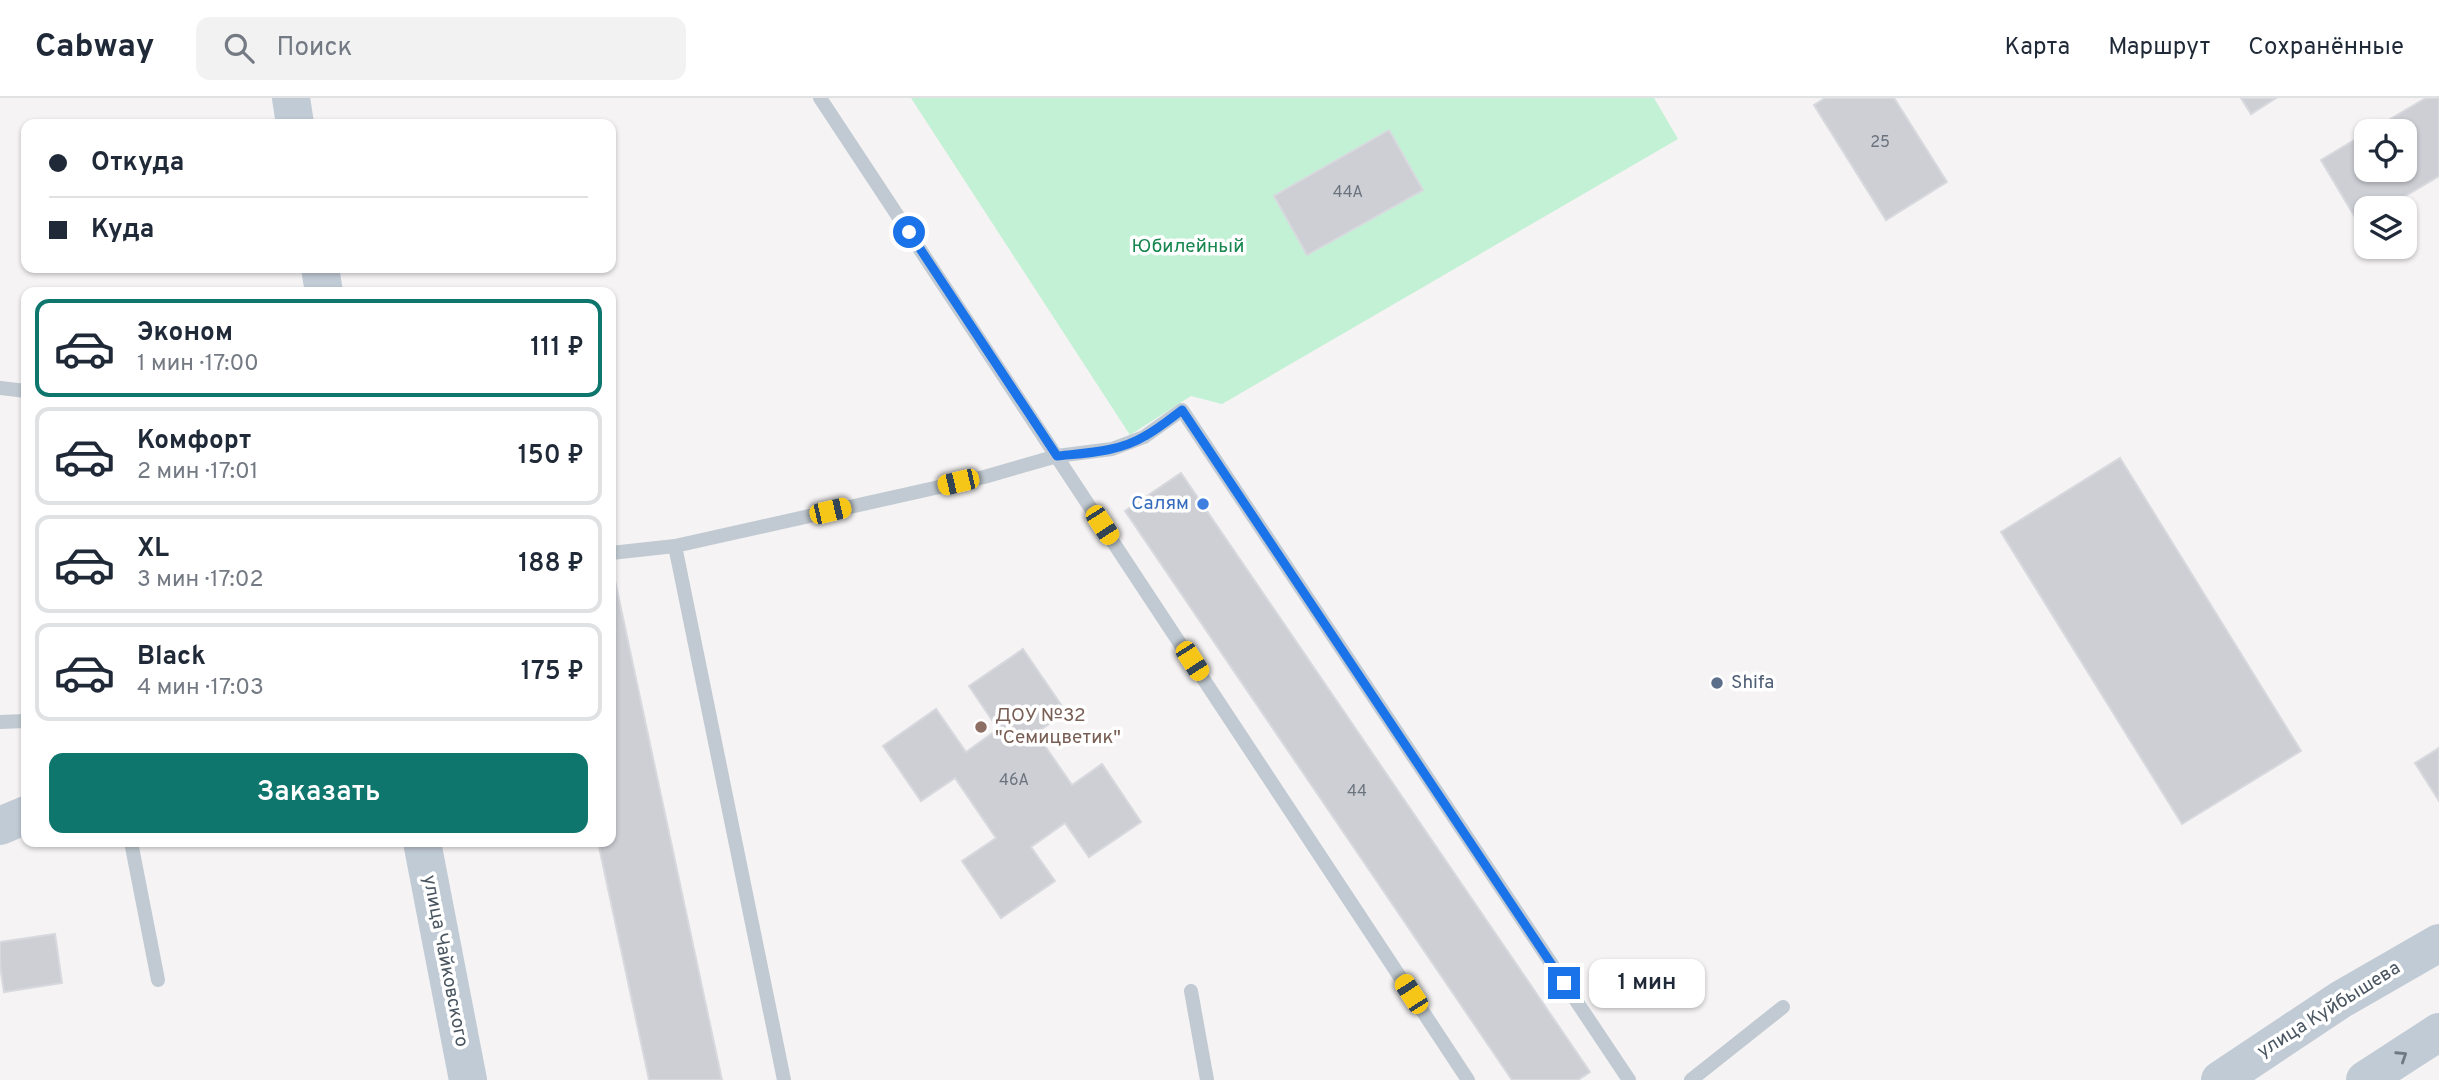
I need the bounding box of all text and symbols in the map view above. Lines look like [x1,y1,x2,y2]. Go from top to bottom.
search box [196,17,686,80]
text: Cabway [35,27,154,69]
icon: search [220,29,258,67]
text: Поиск [276,32,352,65]
text: Карта [2004,33,2070,63]
text: Маршрут [2108,33,2210,63]
text: Сохранённые [2248,33,2404,63]
map controls [2354,119,2417,259]
button: locate [2354,119,2417,182]
house number: 25 [1870,133,1890,153]
text: Откуда [91,147,184,180]
house number: 44А [1333,183,1363,203]
button: layers [2354,196,2417,259]
text: Куда [91,214,154,247]
route start [893,216,925,248]
park label: Юбилейный [1132,235,1244,259]
icon: car [53,317,116,380]
text: Эконом [137,317,233,350]
text: 111 ₽ [530,332,584,365]
text: 1 мин · 17:00 [137,350,259,379]
icon: car [53,425,116,488]
text: Комфорт [137,425,251,458]
text: 150 ₽ [518,440,584,473]
text: 2 мин · 17:01 [137,458,258,487]
car [936,467,981,497]
place label: Салям [1131,492,1189,516]
car [808,496,853,526]
marker: Салям [1195,496,1211,512]
car [1082,502,1123,548]
icon: car [53,533,116,596]
text: XL [137,533,169,566]
text: 188 ₽ [518,548,584,581]
text: 3 мин · 17:02 [137,566,264,595]
car [1172,638,1213,684]
icon: car [53,641,116,704]
text: Black [137,641,206,674]
text: 175 ₽ [521,656,584,689]
place label: Shifa [1731,671,1774,695]
text: 4 мин · 17:03 [137,674,264,703]
marker: Shifa [1709,675,1725,691]
place label: ДОУ №32 "Семицветик" [995,704,1121,750]
marker: ДОУ №32 "Семицветик" [973,719,989,735]
button: Заказать [49,753,588,833]
house number: 46А [999,771,1029,791]
house number: 44 [1347,782,1367,802]
street label: улица Чайковского [417,873,473,1049]
street label: улица Куйбышева [2253,956,2405,1064]
callout: 1 мин [1588,958,1704,1008]
route end [1548,967,1580,999]
text: 1 мин [1618,969,1676,998]
car [1391,971,1432,1017]
one-way arrow [2394,1052,2407,1064]

